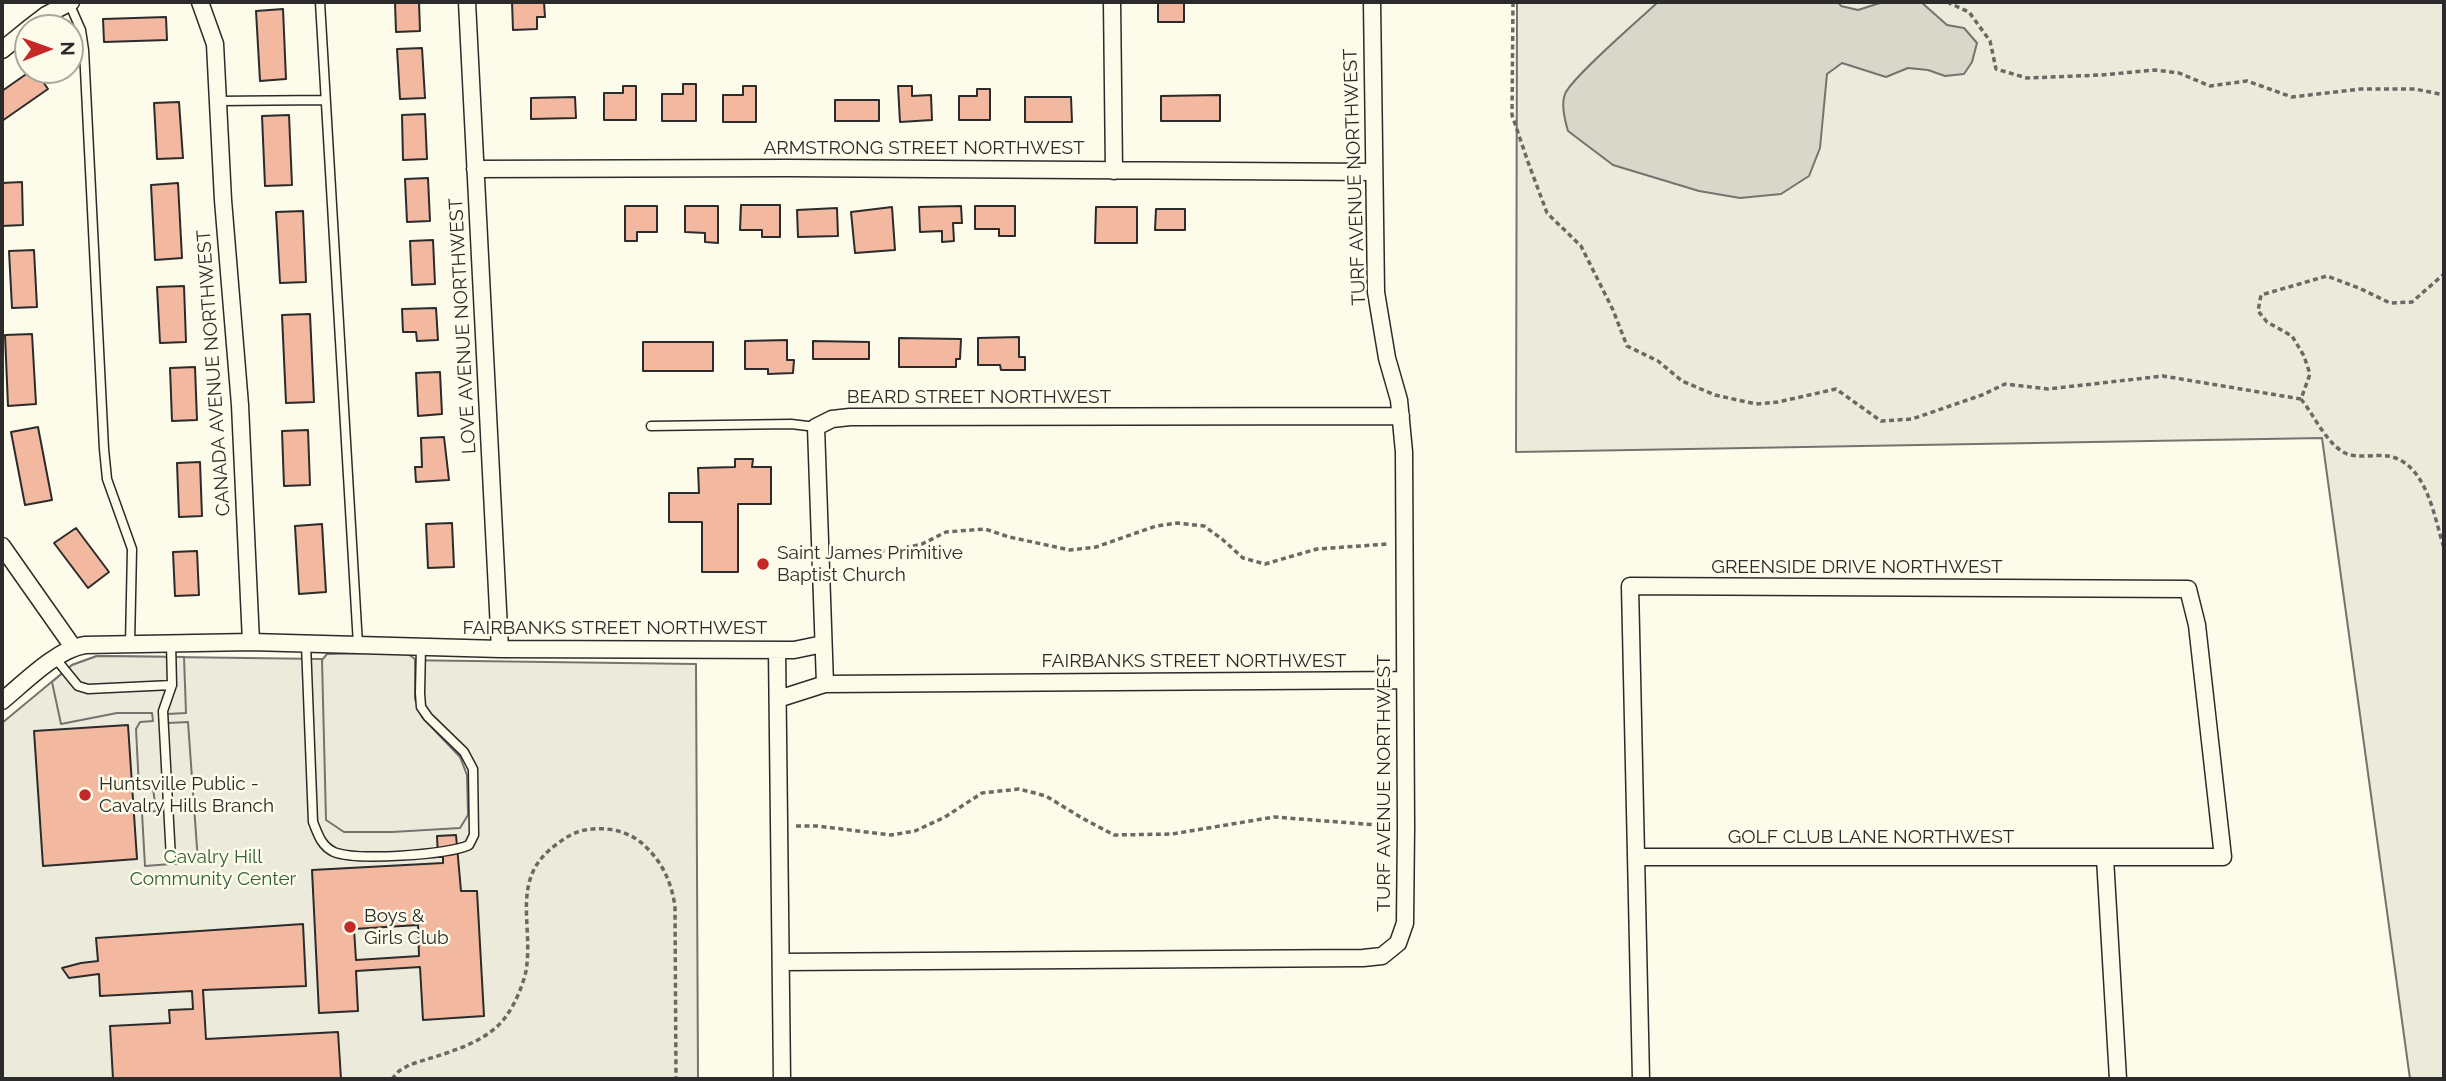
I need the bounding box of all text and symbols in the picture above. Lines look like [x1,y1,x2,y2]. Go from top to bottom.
north arrow [14,14,84,84]
text: N [57,41,79,56]
street label: TURF AVENUE NORTHWEST [1339,48,1371,306]
street label: ARMSTRONG STREET NORTHWEST [763,137,1085,159]
street label: LOVE AVENUE NORTHWEST [445,197,481,455]
street label: CANADA AVENUE NORTHWEST [193,229,235,517]
street label: BEARD STREET NORTHWEST [847,386,1111,408]
place label: Saint James Primitive Baptist Church [777,542,963,586]
marker: Saint James Primitive Baptist Church [755,556,771,572]
street label: GREENSIDE DRIVE NORTHWEST [1711,556,2003,578]
street label: FAIRBANKS STREET NORTHWEST [463,617,767,639]
street label: FAIRBANKS STREET NORTHWEST [1042,650,1346,672]
street label: TURF AVENUE NORTHWEST [1373,654,1395,912]
place label: Huntsville Public - Cavalry Hills Branch [99,773,274,817]
marker: Huntsville Public - Cavalry Hills Branch [77,787,93,803]
street label: GOLF CLUB LANE NORTHWEST [1728,826,2014,848]
park label: Cavalry Hill Community Center [130,846,296,890]
place label: Boys & Girls Club [364,905,449,949]
marker: Boys & Girls Club [342,919,358,935]

